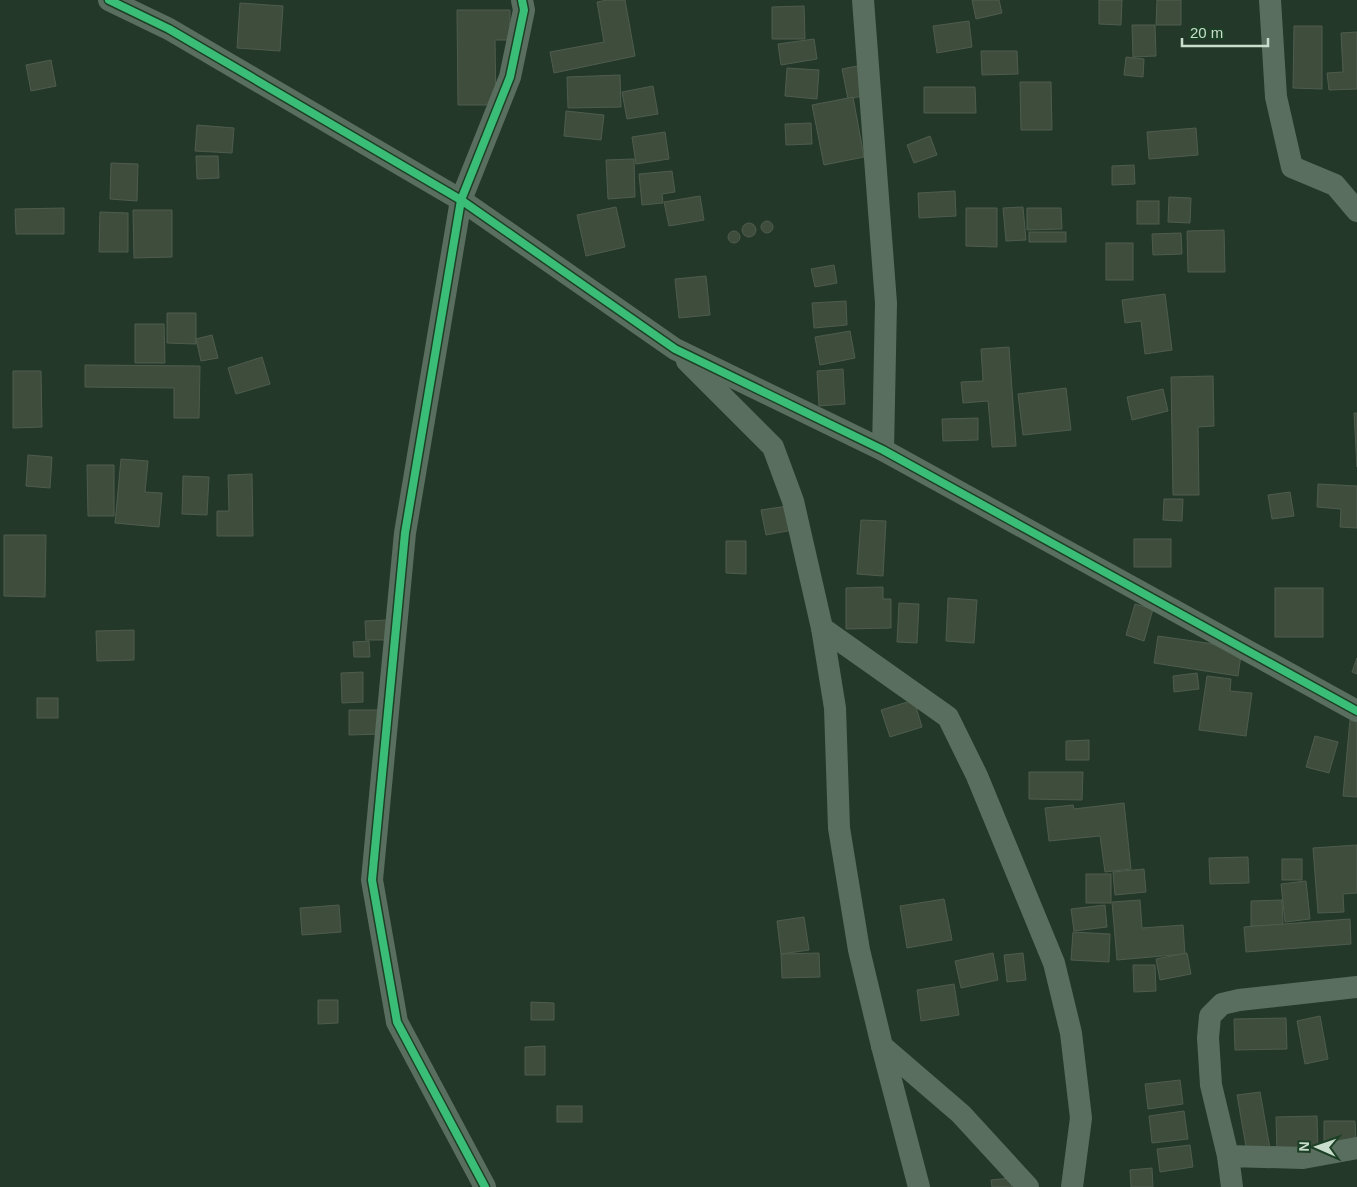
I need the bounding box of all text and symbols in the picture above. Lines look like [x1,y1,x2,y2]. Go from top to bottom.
scale bar [1182,15,1268,47]
text: 20 m [1190,24,1223,41]
north arrow [1292,1122,1342,1172]
text: N [1296,1141,1312,1152]

